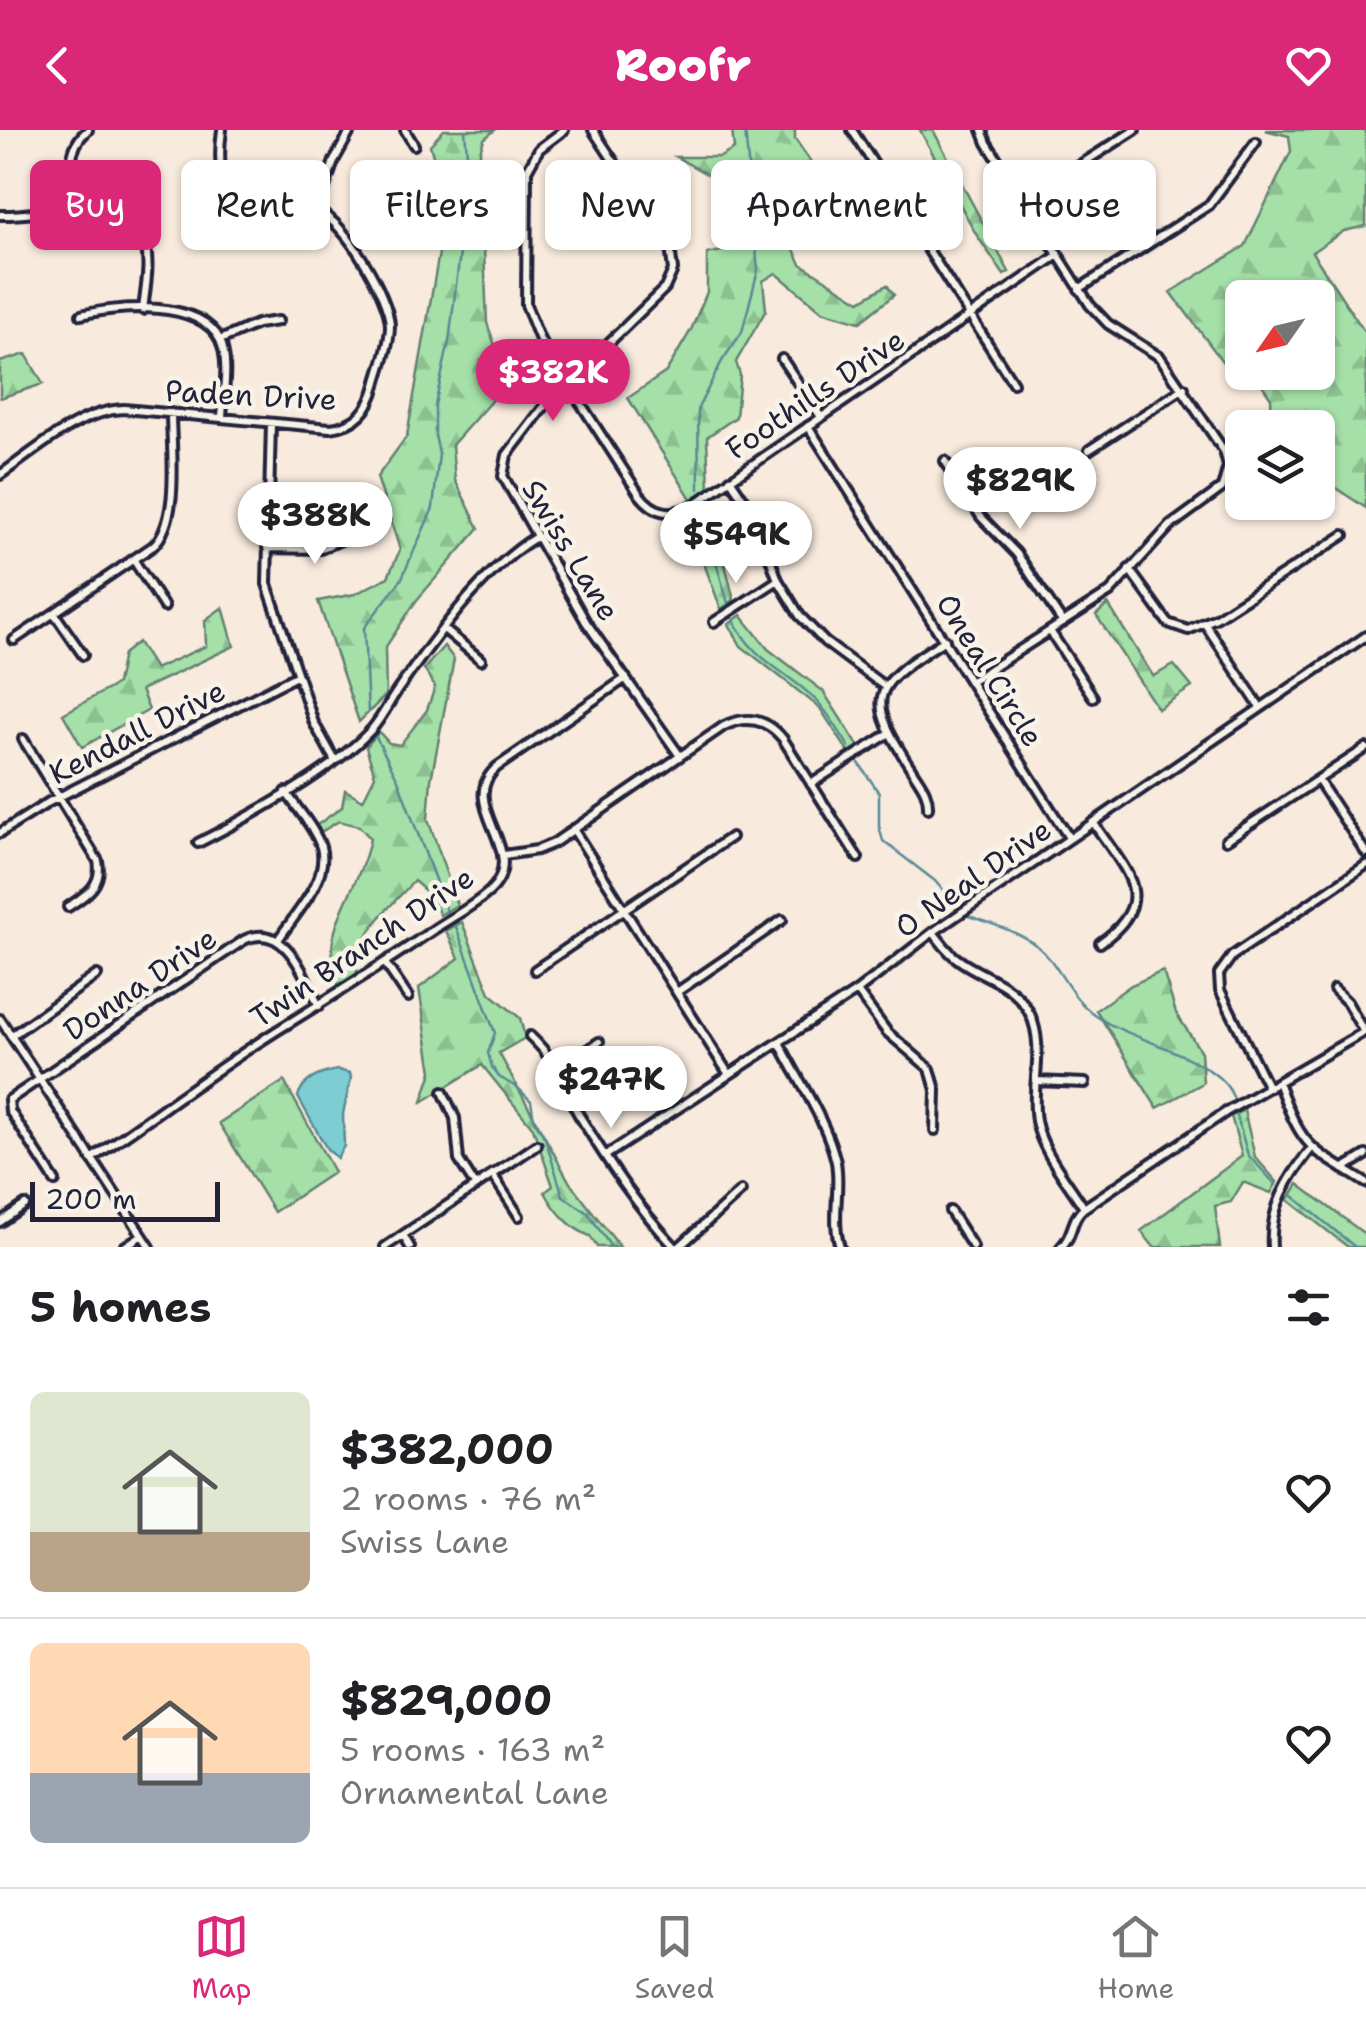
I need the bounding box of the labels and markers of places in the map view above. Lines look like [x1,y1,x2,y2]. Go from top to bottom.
pin: $382K [483,339,623,424]
pin: $829K [950,447,1090,532]
pin: $388K [245,482,385,567]
pin: $549K [666,501,806,586]
pin: $247K [541,1046,681,1131]

